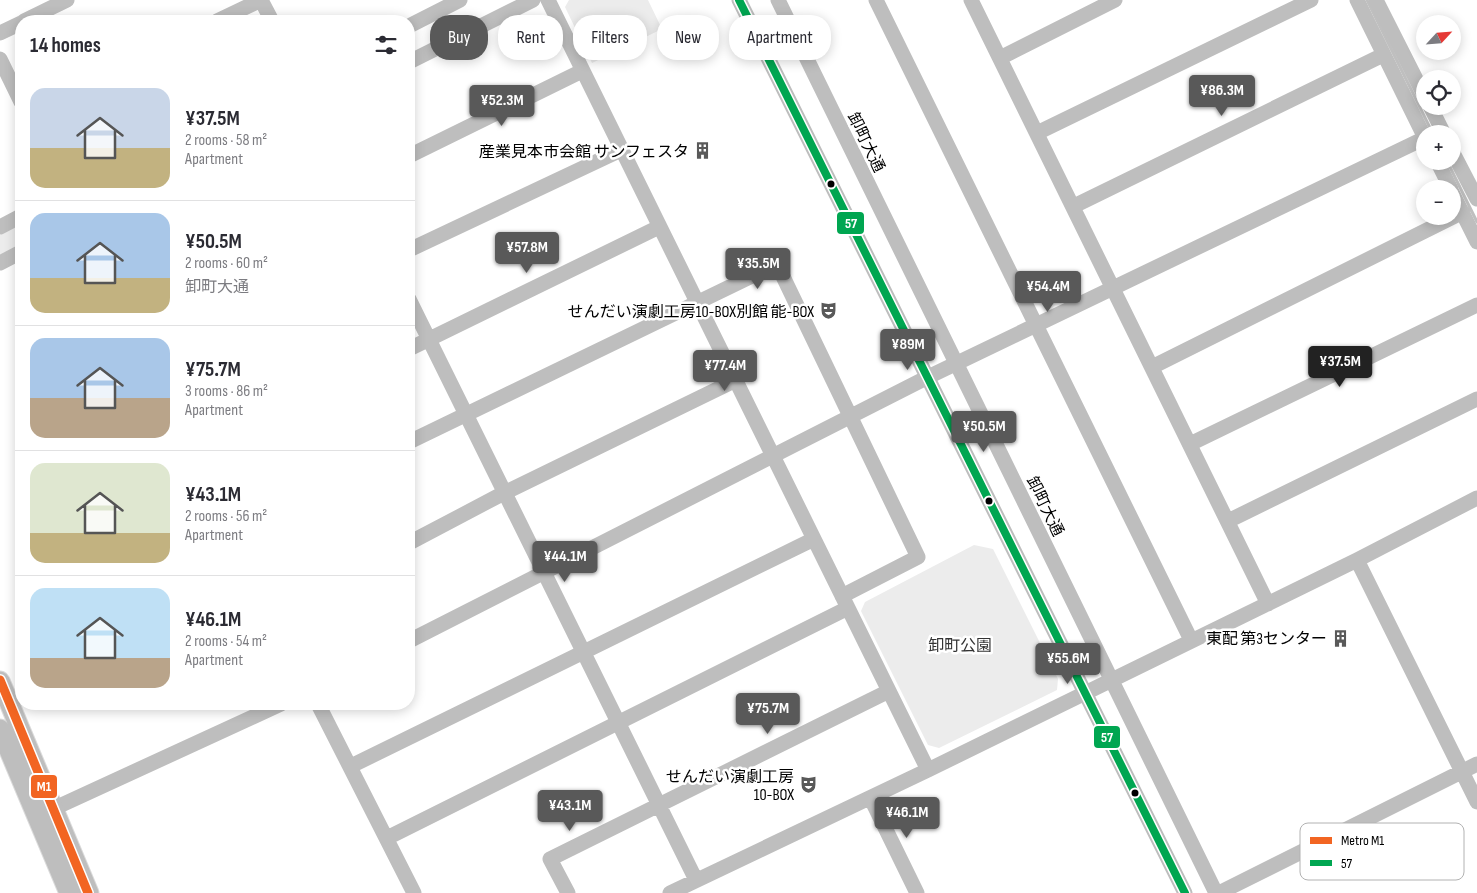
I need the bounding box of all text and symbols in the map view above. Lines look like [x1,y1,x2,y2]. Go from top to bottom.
chip: Buy [430,15,488,60]
chip: Rent [498,15,563,60]
chip: Filters [573,15,647,60]
chip: New [657,15,719,60]
chip: Apartment [729,15,831,60]
north arrow [1416,15,1461,60]
map controls [1416,15,1461,225]
icon: filters [372,31,400,59]
text: 14 homes [30,33,101,58]
button: locate [1416,70,1461,115]
pin: ¥86.3M [1181,74,1263,117]
text: ¥86.3M [1200,81,1244,100]
pin: ¥52.3M [461,84,543,127]
text: ¥52.3M [480,91,524,110]
text: ¥37.5M [185,106,240,131]
icon: home [70,108,130,168]
street label: 卸町大通 [843,109,889,176]
button: + [1416,125,1461,170]
text: 2 rooms · 58 m² [185,131,267,150]
building icon: 産業見本市会館 サンフェスタ [693,141,713,161]
place label: 産業見本市会館 サンフェスタ [479,143,689,162]
text: Apartment [185,150,243,169]
unlabelled marker [826,179,836,189]
button: − [1416,180,1461,225]
line badge: 57 [836,211,865,235]
text: 57 [845,215,858,232]
text: ¥50.5M [185,229,242,254]
pin: ¥57.8M [486,232,568,274]
icon: home [70,233,130,293]
text: ¥57.8M [506,238,548,257]
pin: ¥35.5M [717,248,799,290]
text: 2 rooms · 60 m² [185,254,268,273]
text: ¥35.5M [736,254,780,273]
pin: ¥54.4M [1007,270,1089,313]
text: ¥54.4M [1026,277,1070,296]
text: 卸町大通 [185,278,249,297]
theatre icon: せんだい演劇工房10-BOX別館 能-BOX [818,301,838,321]
place label: せんだい演劇工房10-BOX別館 能-BOX [568,303,814,322]
pin: ¥89M [878,328,938,371]
text: ¥89M [891,335,925,354]
pin: ¥37.5M [1299,346,1381,388]
pin: ¥77.4M [684,350,766,392]
text: ¥37.5M [1319,352,1361,371]
text: ¥77.4M [704,356,746,375]
text: ¥75.7M [185,357,241,382]
icon: home [70,358,130,418]
text: 3 rooms · 86 m² [185,382,268,401]
text: Apartment [185,401,243,420]
pin: ¥50.5M [943,410,1025,453]
text: ¥50.5M [962,417,1006,436]
street label: 卸町大通 [1022,473,1068,540]
text: ¥43.1M [185,482,241,507]
icon: home [70,483,130,543]
unlabelled marker [984,496,994,506]
text: 2 rooms · 56 m² [185,507,267,526]
text: Apartment [185,526,243,545]
pin: ¥44.1M [524,540,606,583]
text: ¥44.1M [543,547,587,566]
text: ¥46.1M [185,607,241,632]
icon: home [70,608,130,668]
building icon: 東配 第3センター [1331,628,1351,648]
place label: 東配 第3センター [1206,630,1327,649]
text: 2 rooms · 54 m² [185,632,267,651]
park label: 卸町公園 [928,636,992,656]
pin: ¥55.6M [1027,642,1109,685]
text: ¥55.6M [1046,649,1090,668]
text: Apartment [185,651,243,670]
pin: ¥75.7M [727,692,809,735]
text: ¥75.7M [747,699,789,718]
line badge: 57 [1093,725,1121,749]
text: 57 [1101,729,1114,746]
place label: せんだい演劇工房 10-BOX [666,768,794,805]
line badge: M1 [30,774,58,799]
theatre icon: せんだい演劇工房 10-BOX [798,775,818,795]
text: M1 [37,778,52,795]
unlabelled marker [1130,788,1140,798]
pin: ¥43.1M [529,790,611,832]
text: ¥43.1M [549,796,591,815]
pin: ¥46.1M [866,796,948,839]
text: ¥46.1M [886,803,928,822]
legend [1300,823,1464,880]
text: Metro M1 [1341,832,1384,849]
text: 57 [1341,855,1353,872]

